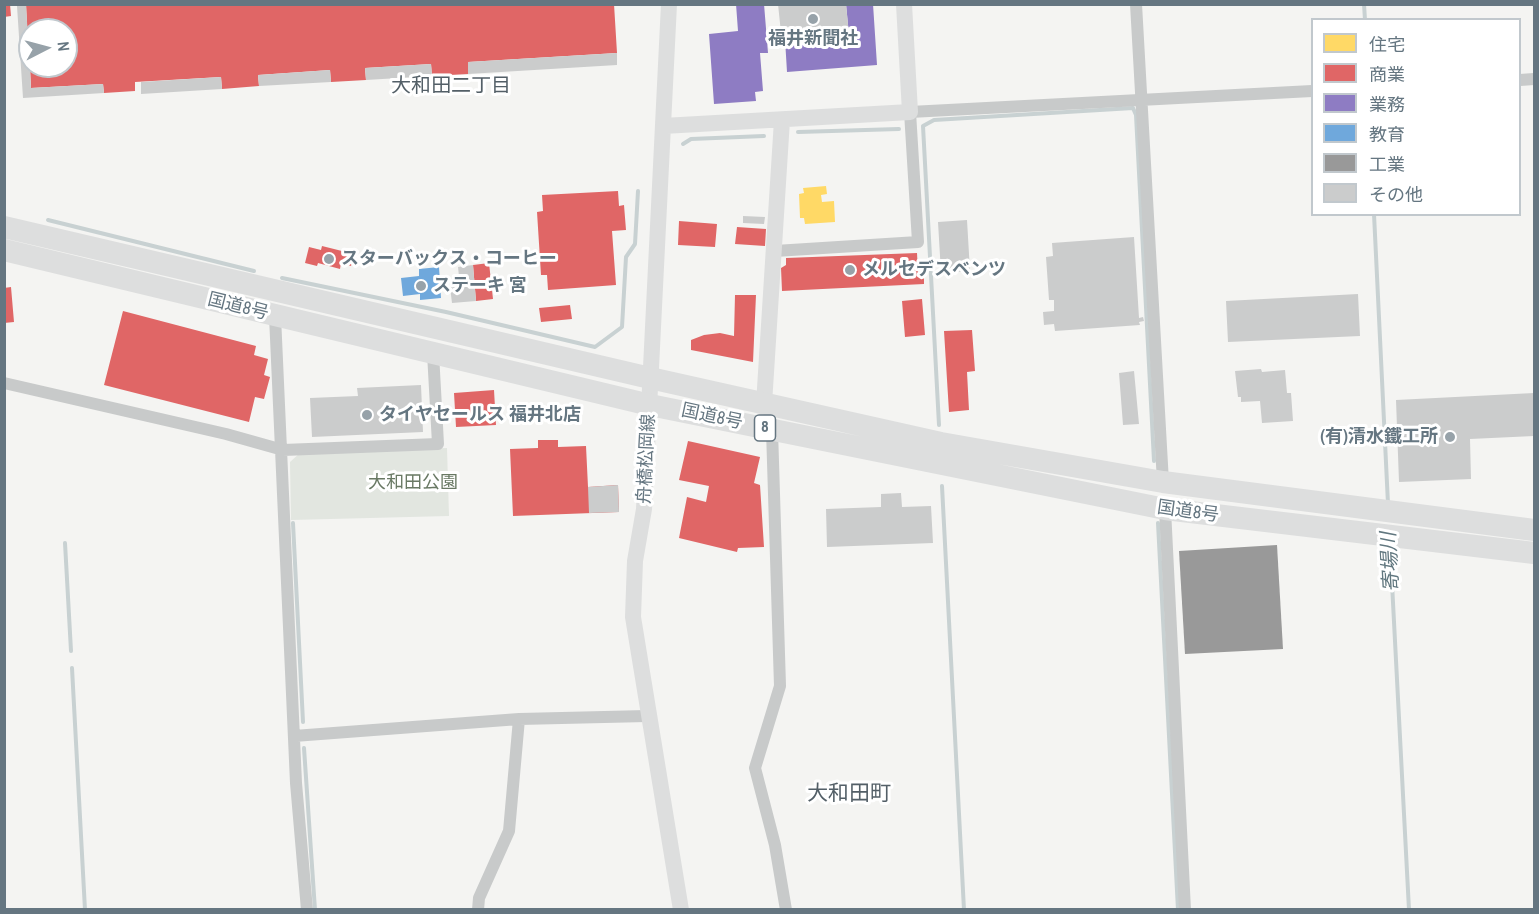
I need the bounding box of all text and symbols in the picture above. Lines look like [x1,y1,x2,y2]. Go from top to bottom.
marker: 福井新聞社 [806,12,820,26]
north arrow [18,18,78,78]
legend [1311,18,1521,216]
place label: 福井新聞社 [768,28,858,50]
text: 住宅 [1369,32,1405,57]
text: N [52,40,75,52]
text: 商業 [1369,62,1405,87]
district label: 大和田二丁目 [391,75,511,99]
text: 業務 [1369,92,1405,117]
text: 教育 [1369,122,1405,147]
text: 工業 [1369,152,1405,177]
text: その他 [1369,182,1423,207]
place label: スターバックス・コーヒー [341,248,557,270]
marker: スターバックス・コーヒー [322,252,336,266]
place label: メルセデスベンツ [862,259,1006,281]
marker: メルセデスベンツ [843,263,857,277]
place label: ステーキ 宮 [433,275,527,297]
marker: ステーキ 宮 [414,279,428,293]
street label: 国道8号 [205,289,271,325]
street label: 国道8号 [679,400,745,434]
place label: タイヤセールス 福井北店 [379,404,581,426]
marker: タイヤセールス 福井北店 [360,408,374,422]
street label: 舟橋松岡線 [634,413,660,505]
road number: 8 [754,415,776,441]
place label: (有)清水鐵工所 [1320,426,1438,448]
marker: (有)清水鐵工所 [1443,430,1457,444]
park label: 大和田公園 [368,472,458,494]
street label: 国道8号 [1156,497,1220,527]
water label: 寄場川 [1377,531,1405,593]
district label: 大和田町 [807,781,891,807]

